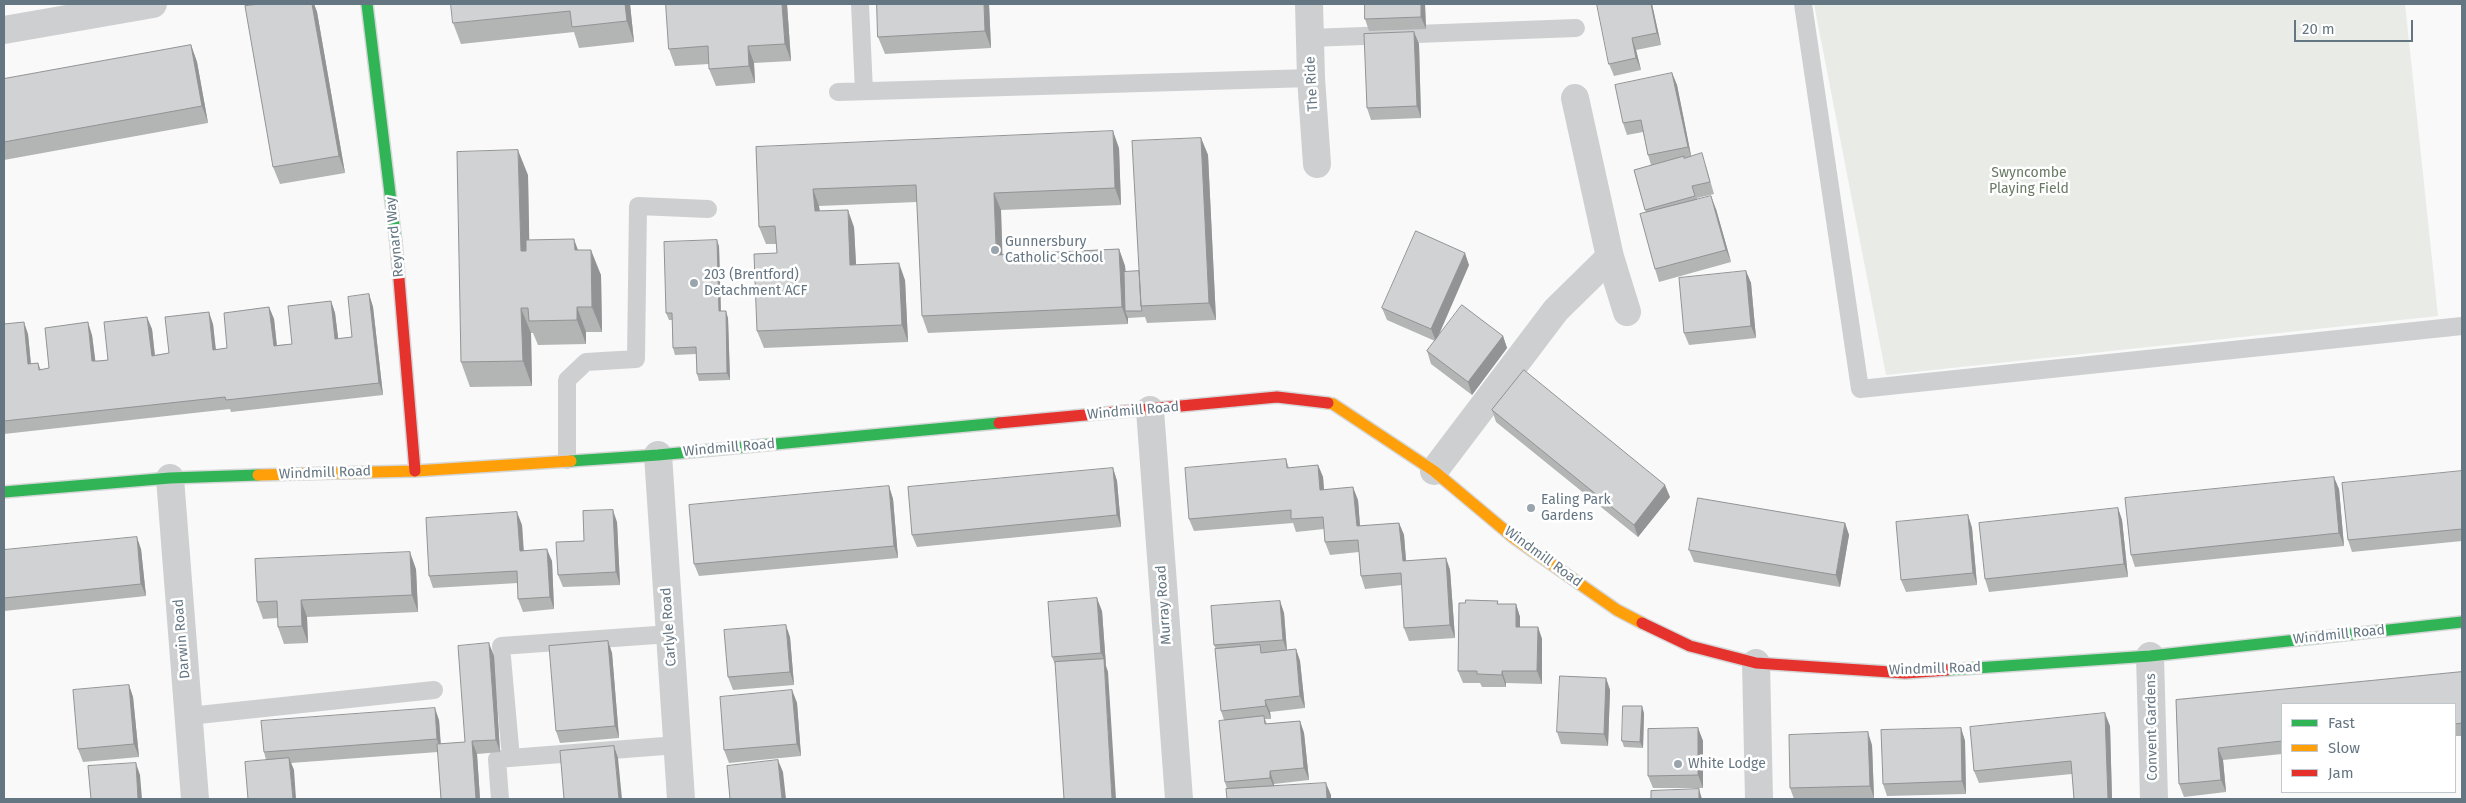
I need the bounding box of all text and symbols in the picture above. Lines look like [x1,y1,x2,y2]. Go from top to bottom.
scale bar [2296,10,2415,42]
text: 20 m [2302,20,2335,38]
street label: The Ride [1302,56,1322,112]
park label: Swyncombe Playing Field [1989,165,2069,198]
street label: Reynard Way [382,196,408,278]
place label: Gunnersbury Catholic School [1005,234,1103,266]
marker: Gunnersbury Catholic School [989,244,1001,256]
place label: 203 (Brentford) Detachment ACF [704,267,807,300]
marker: 203 (Brentford) Detachment ACF [688,277,700,289]
street label: Windmill Road [1086,399,1180,423]
street label: Windmill Road [682,436,776,460]
street label: Windmill Road [279,463,371,483]
place label: Ealing Park Gardens [1541,492,1611,524]
marker: Ealing Park Gardens [1525,502,1537,514]
street label: Windmill Road [1501,523,1585,591]
street label: Murray Road [1153,565,1175,645]
street label: Carlyle Road [658,587,680,667]
street label: Darwin Road [170,598,194,680]
street label: Windmill Road [2292,622,2386,648]
street label: Windmill Road [1889,659,1981,679]
street label: Convent Gardens [2143,673,2161,781]
legend [2281,703,2456,793]
text: Fast [2328,714,2355,732]
text: Slow [2328,739,2360,757]
place label: White Lodge [1688,756,1766,772]
marker: White Lodge [1672,758,1684,770]
text: Jam [2328,764,2354,782]

